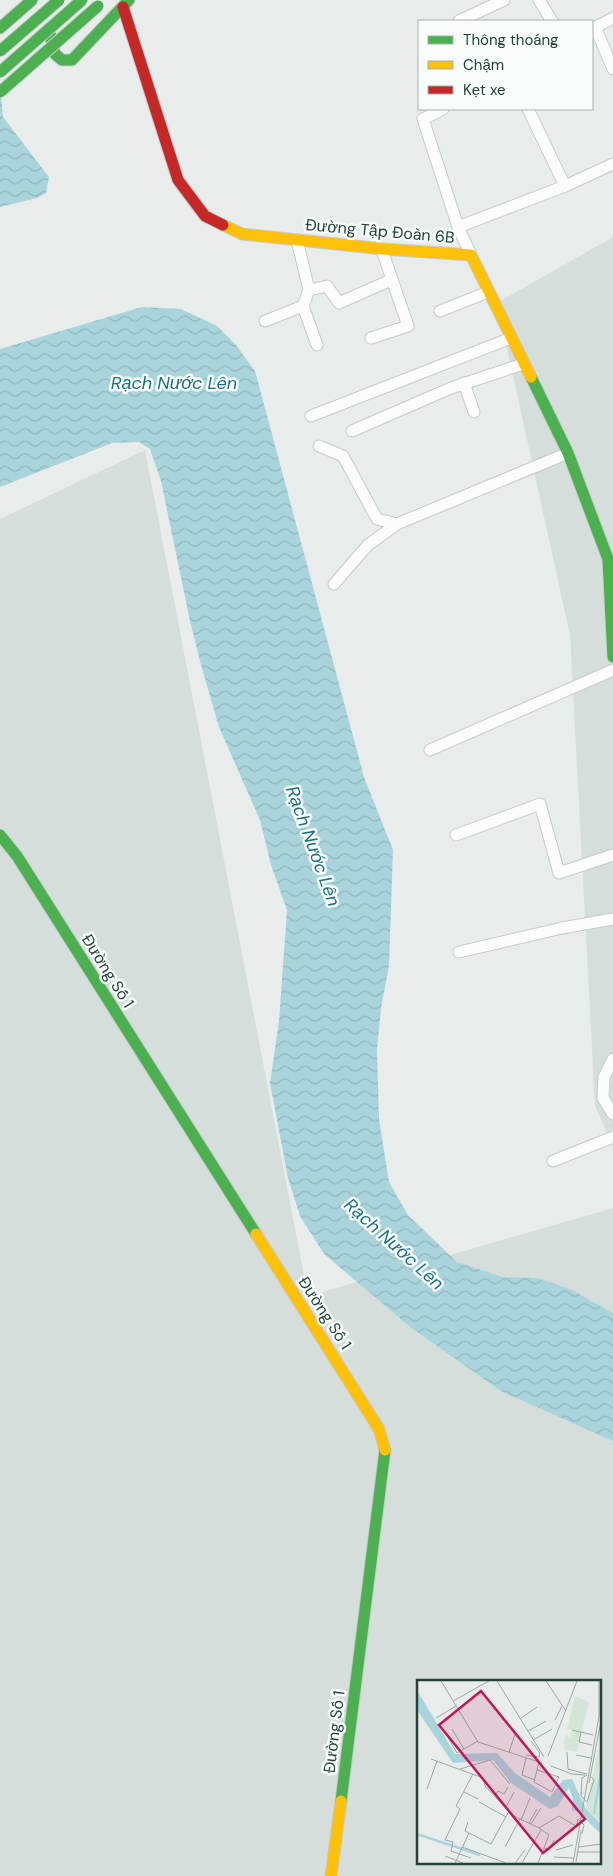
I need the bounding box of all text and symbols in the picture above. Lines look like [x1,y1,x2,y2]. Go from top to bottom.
legend [418,20,593,110]
text: Thông thoáng [463,30,558,50]
text: Chậm [463,55,504,75]
text: Kẹt xe [463,80,506,100]
street label: Đường Tập Đoàn 6B [305,214,455,248]
water label: Rạch Nước Lên [111,371,237,395]
water label: Rạch Nước Lên [280,782,346,910]
street label: Đường Số 1 [77,930,139,1012]
water label: Rạch Nước Lên [339,1193,449,1295]
street label: Đường Số 1 [294,1273,356,1353]
inset map [417,1680,600,1864]
street label: Đường Số 1 [319,1690,349,1774]

